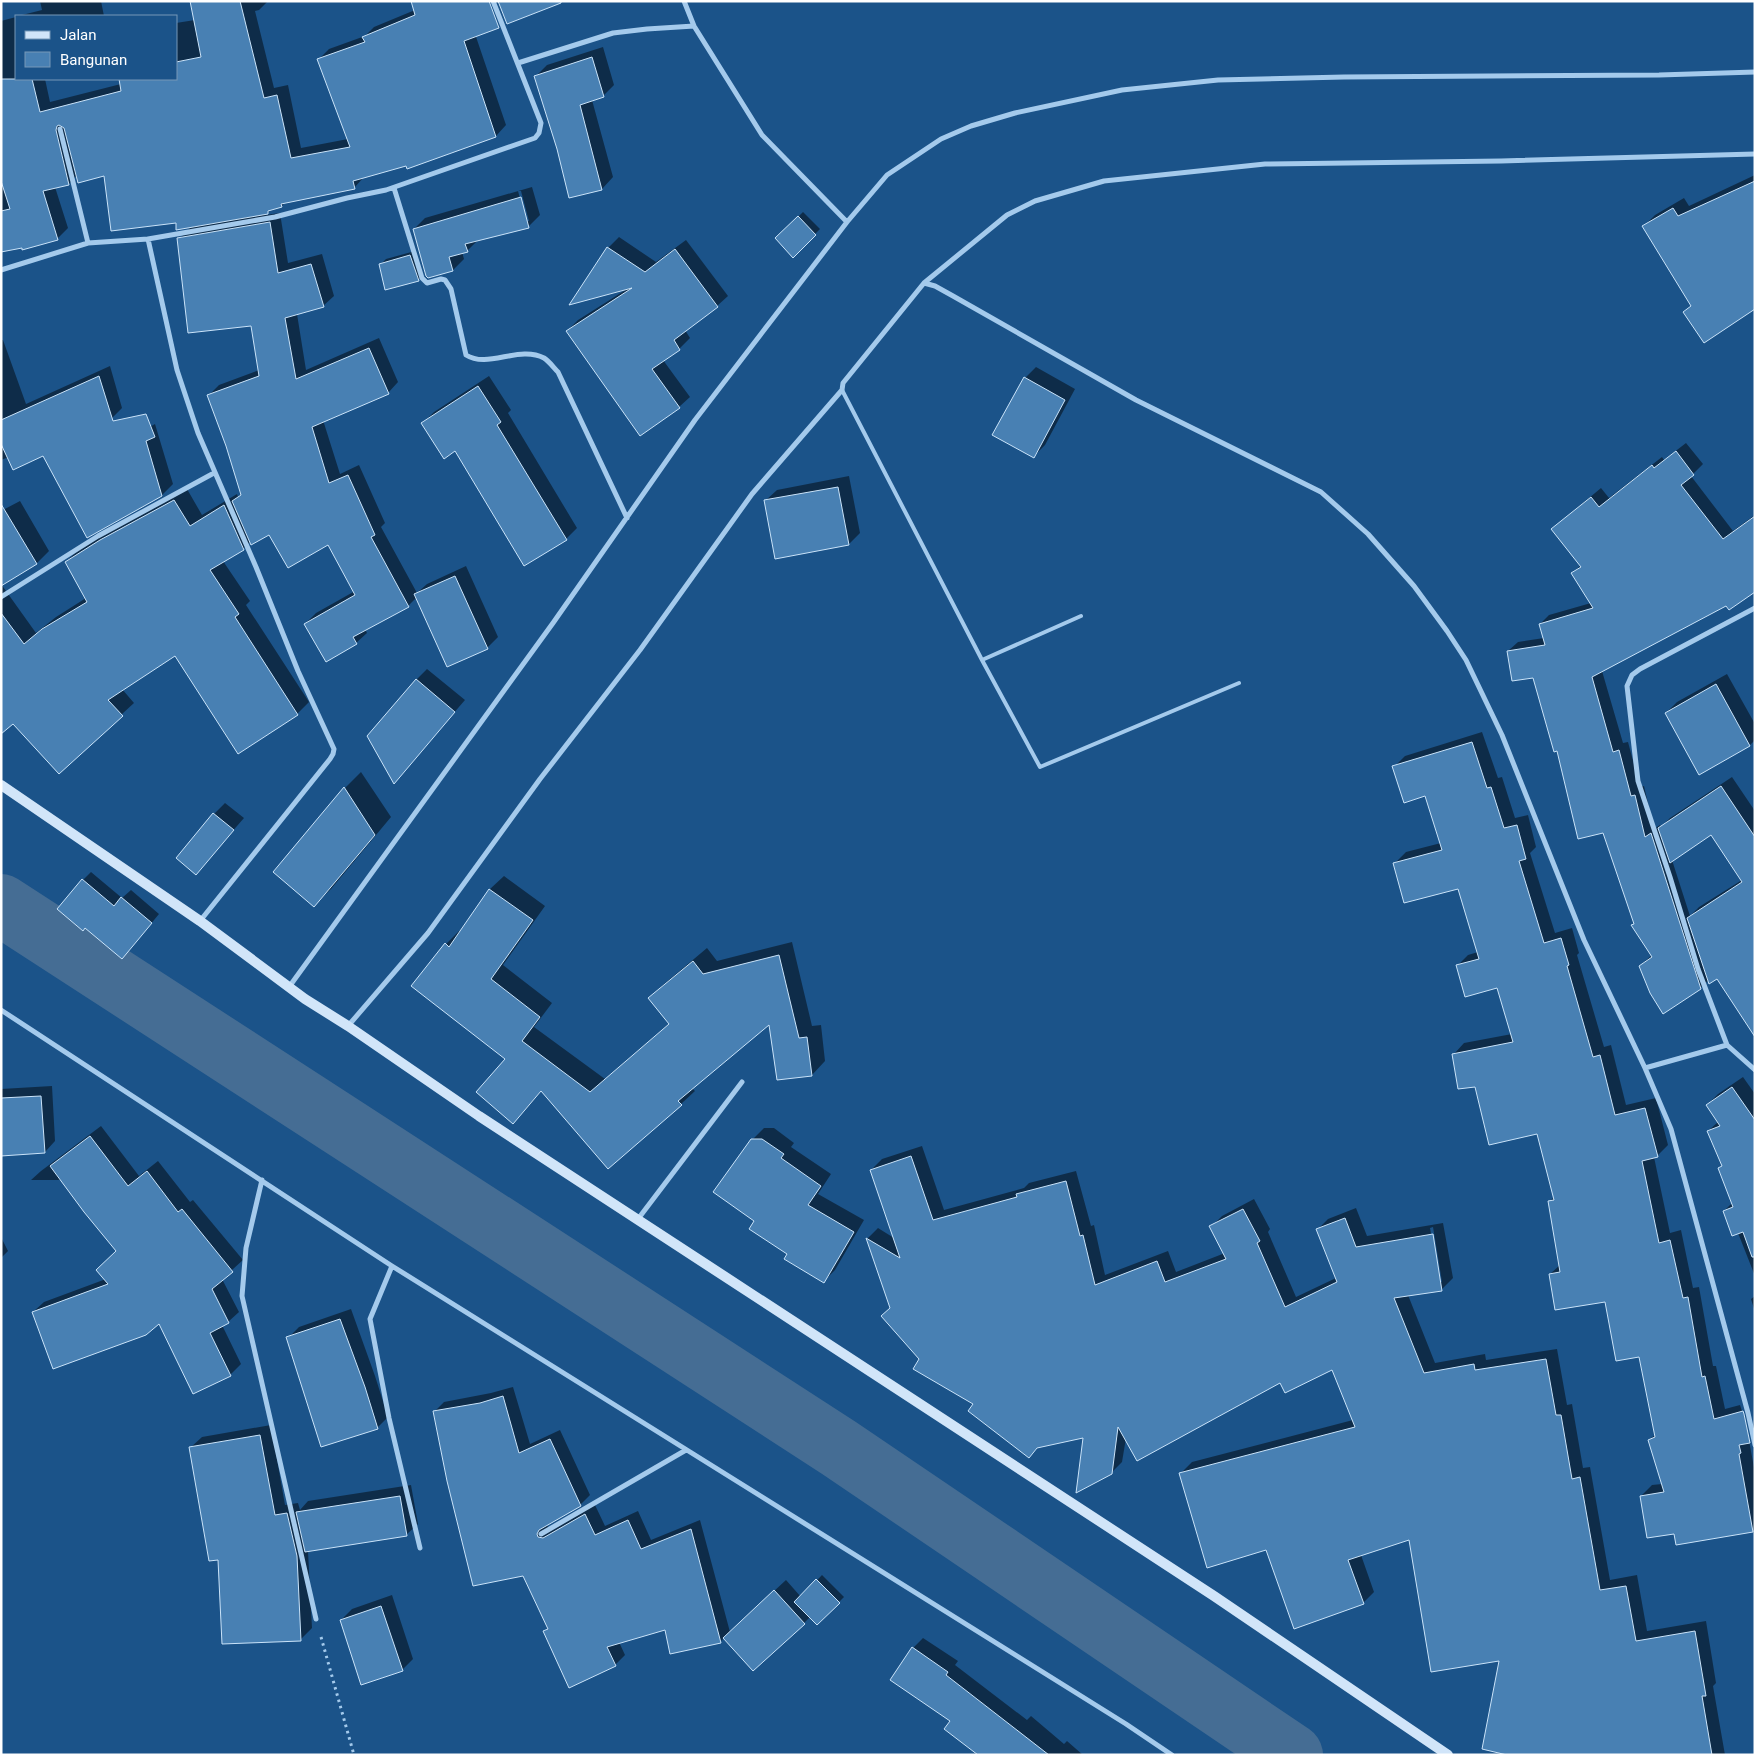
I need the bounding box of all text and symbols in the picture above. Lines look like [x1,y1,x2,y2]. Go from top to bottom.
legend [15,15,178,80]
text: Jalan [60,26,97,44]
text: Bangunan [60,51,127,69]

